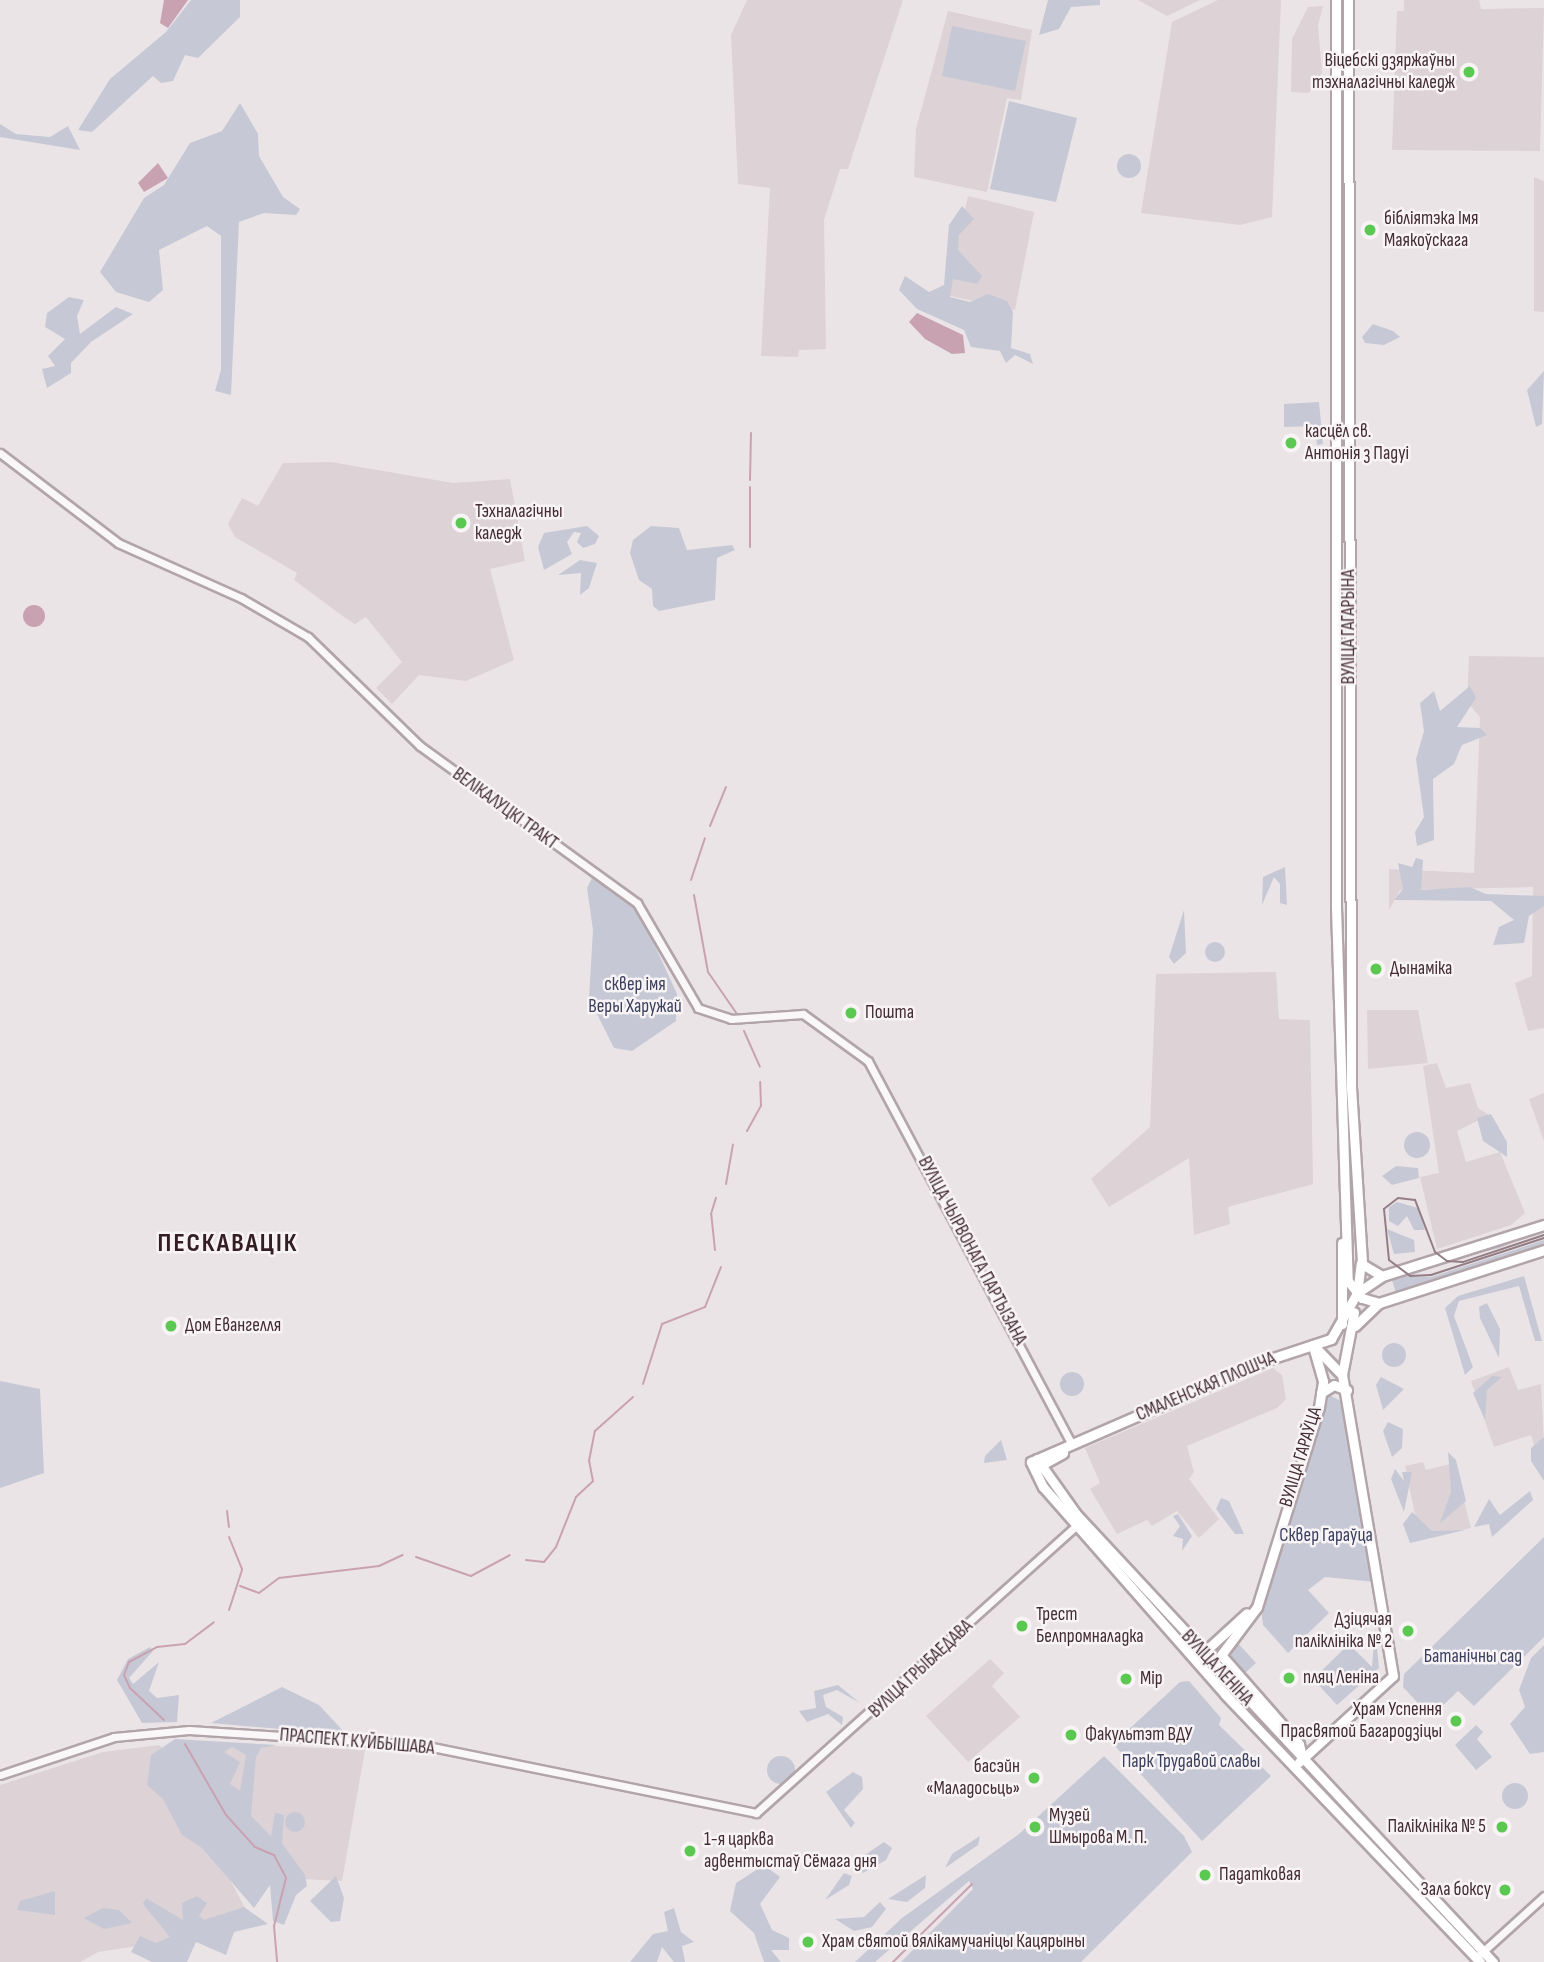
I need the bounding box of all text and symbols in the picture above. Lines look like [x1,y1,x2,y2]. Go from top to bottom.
place label: Віцебскі дзяржаўны тэхналагічны каледж [1312,50,1455,94]
marker: Віцебскі дзяржаўны тэхналагічны каледж [1461,64,1477,80]
place label: бібліятэка Імя Маякоўскага [1384,208,1479,252]
marker: бібліятэка Імя Маякоўскага [1362,222,1378,238]
place label: касцёл св. Антонія з Падуі [1305,421,1409,465]
marker: касцёл св. Антонія з Падуі [1283,435,1299,451]
place label: Тэхналагічны каледж [475,501,562,545]
marker: Тэхналагічны каледж [453,515,469,531]
street label: ВУЛІЦА ГАГАРЫНА [1338,570,1360,684]
street label: ВЕЛІКАЛУЦКІ ТРАКТ [448,763,562,855]
place label: Дынаміка [1390,958,1452,980]
marker: Дынаміка [1368,961,1384,977]
park label: сквер імя Веры Харужай [588,974,682,1018]
place label: Пошта [865,1002,914,1024]
marker: Пошта [843,1005,859,1021]
street label: ВУЛІЦА ЧЫРВОНАГА ПАРТЫЗАНА [913,1153,1031,1349]
district label: ПЕСКАВАЦІК [159,1228,297,1260]
place label: Дом Евангелля [185,1315,281,1337]
marker: Дом Евангелля [163,1318,179,1334]
street label: СМАЛЕНСКАЯ ПЛОШЧА [1133,1347,1279,1427]
street label: ВУЛІЦА ГАРАЎЦА [1275,1404,1327,1510]
park label: Сквер Гараўца [1279,1525,1373,1547]
place label: Трест Белпромналадка [1036,1604,1144,1648]
place label: Дзіцячая паліклініка № 2 [1295,1609,1392,1653]
street label: ВУЛІЦА ГРЫБАЕДАВА [864,1615,978,1723]
marker: Трест Белпромналадка [1014,1618,1030,1634]
marker: Дзіцячая паліклініка № 2 [1398,1621,1418,1641]
street label: ВУЛІЦА ЛЕНІНА [1176,1625,1258,1711]
park label: Батанічны сад [1424,1646,1522,1668]
place label: пляц Леніна [1303,1667,1379,1689]
place label: Мір [1140,1668,1163,1690]
marker: пляц Леніна [1281,1670,1297,1686]
marker: Мір [1118,1671,1134,1687]
place label: Храм Успення Прасвятой Багародзіцы [1281,1699,1442,1743]
marker: Храм Успення Прасвятой Багародзіцы [1448,1713,1464,1729]
street label: ПРАСПЕКТ КУЙБЫШАВА [279,1724,435,1760]
place label: Факультэт ВДУ [1085,1724,1193,1746]
marker: Факультэт ВДУ [1063,1727,1079,1743]
park label: Парк Трудавой славы [1122,1751,1260,1773]
place label: басэйн «Маладосьць» [926,1756,1020,1800]
marker: басэйн «Маладосьць» [1026,1770,1042,1786]
place label: Музей Шмырова М. П. [1049,1805,1147,1849]
place label: Паліклініка № 5 [1387,1816,1486,1838]
marker: Паліклініка № 5 [1492,1817,1512,1837]
marker: Музей Шмырова М. П. [1027,1819,1043,1835]
place label: 1-я царква адвентыстаў Сёмага дня [704,1829,877,1873]
marker: 1-я царква адвентыстаў Сёмага дня [682,1843,698,1859]
place label: Падатковая [1219,1864,1301,1886]
marker: Падатковая [1197,1867,1213,1883]
place label: Зала боксу [1421,1879,1491,1901]
marker: Зала боксу [1497,1882,1513,1898]
place label: Храм святой вялікамучаніцы Кацярыны [822,1931,1085,1953]
marker: Храм святой вялікамучаніцы Кацярыны [800,1934,816,1950]

